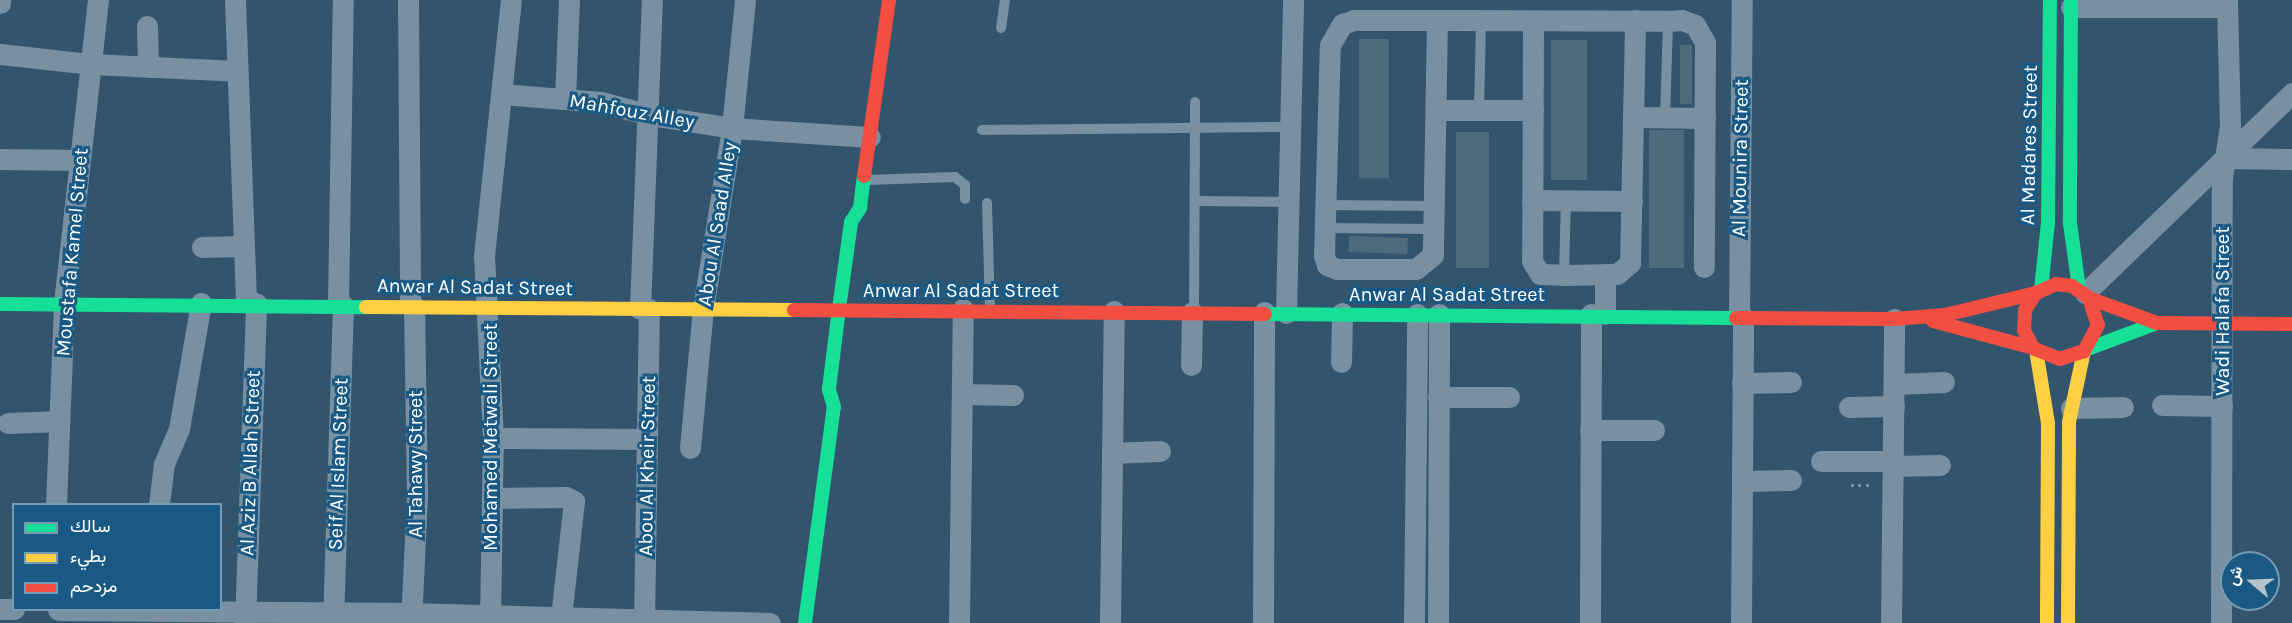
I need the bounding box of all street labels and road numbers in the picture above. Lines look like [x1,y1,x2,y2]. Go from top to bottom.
street label: Al Madares Street [2016,65,2042,225]
street label: Al Mounira Street [1727,79,1753,237]
street label: Mahfouz Alley [568,88,696,134]
street label: Abou Al Saad Alley [692,140,742,308]
street label: Moustafa Kamel Street [51,147,93,357]
street label: Wadi Halafa Street [2210,226,2234,396]
street label: Anwar Al Sadat Street [377,273,573,301]
street label: Anwar Al Sadat Street [863,278,1059,302]
street label: Anwar Al Sadat Street [1349,282,1545,306]
street label: Mohamed Metwali Street [478,323,502,551]
street label: Al Aziz B Allah Street [235,370,265,556]
street label: Abou Al Kheir Street [633,376,661,556]
street label: Seif Al Islam Street [323,377,353,551]
street label: Al Tahawy Street [403,390,427,538]

